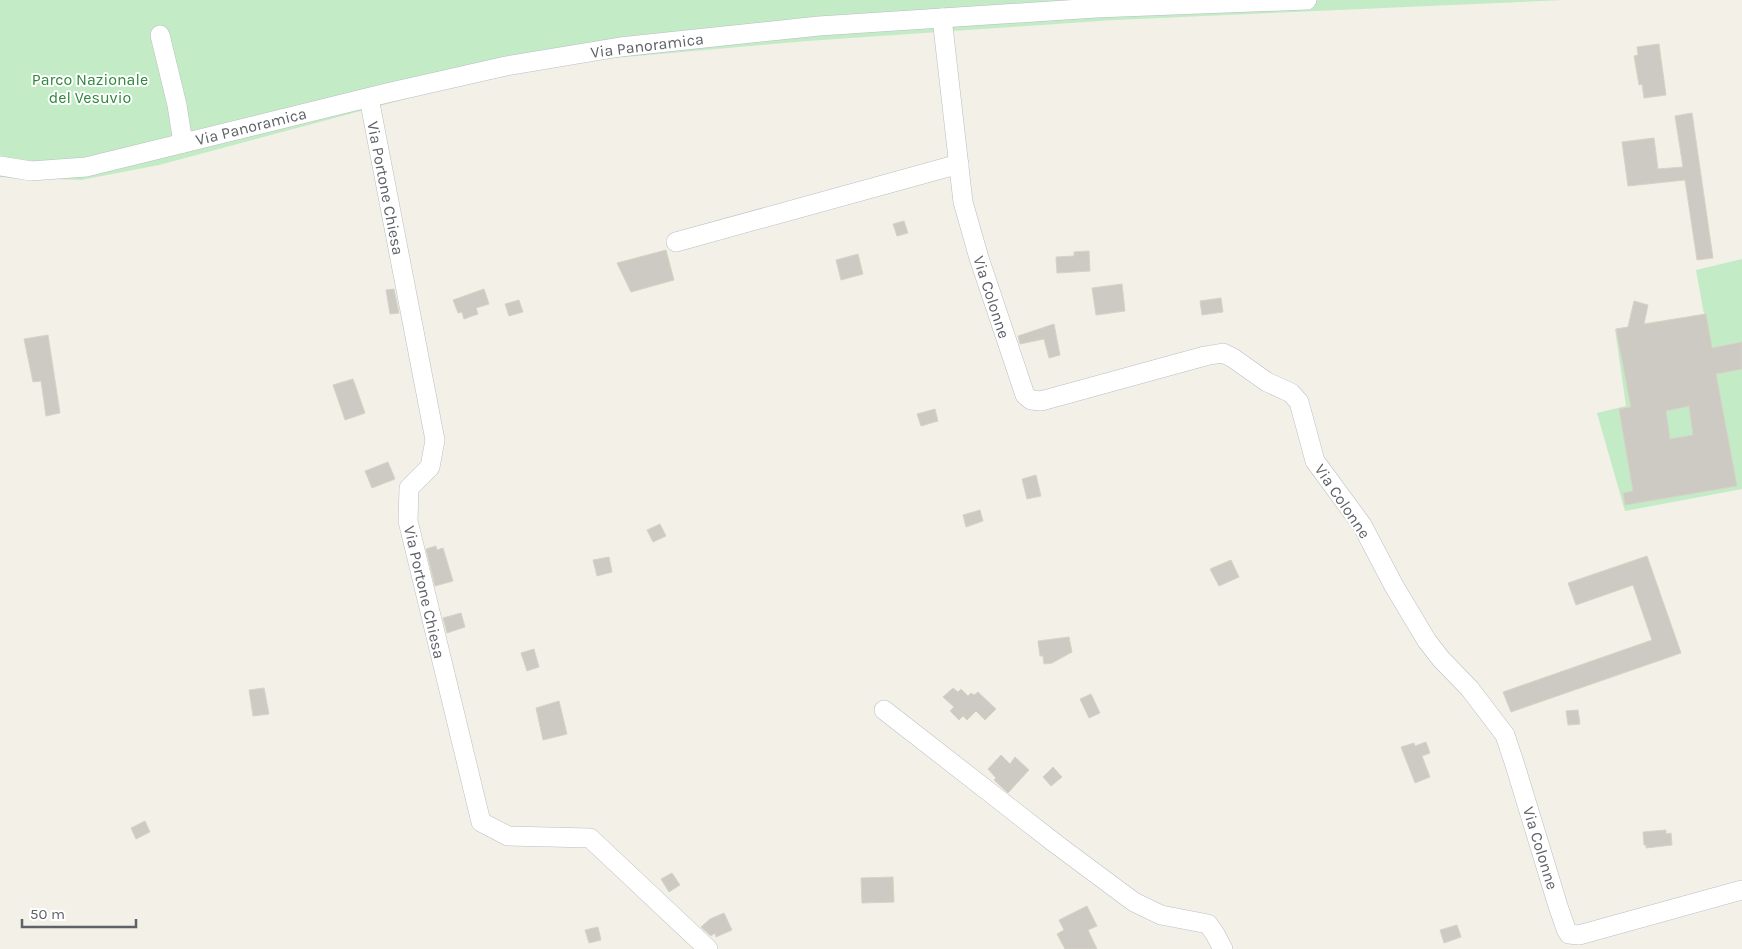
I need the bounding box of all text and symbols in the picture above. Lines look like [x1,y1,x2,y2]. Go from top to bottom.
street label: Via Panoramica [589,29,705,62]
park label: Parco Nazionale del Vesuvio [32,70,148,107]
street label: Via Panoramica [194,103,309,149]
street label: Via Portone Chiesa [363,120,408,257]
street label: Via Colonne [969,253,1014,341]
street label: Via Colonne [1311,460,1374,542]
street label: Via Portone Chiesa [400,524,449,660]
street label: Via Colonne [1519,804,1562,892]
scale bar [22,896,136,928]
text: 50 m [30,905,65,923]

